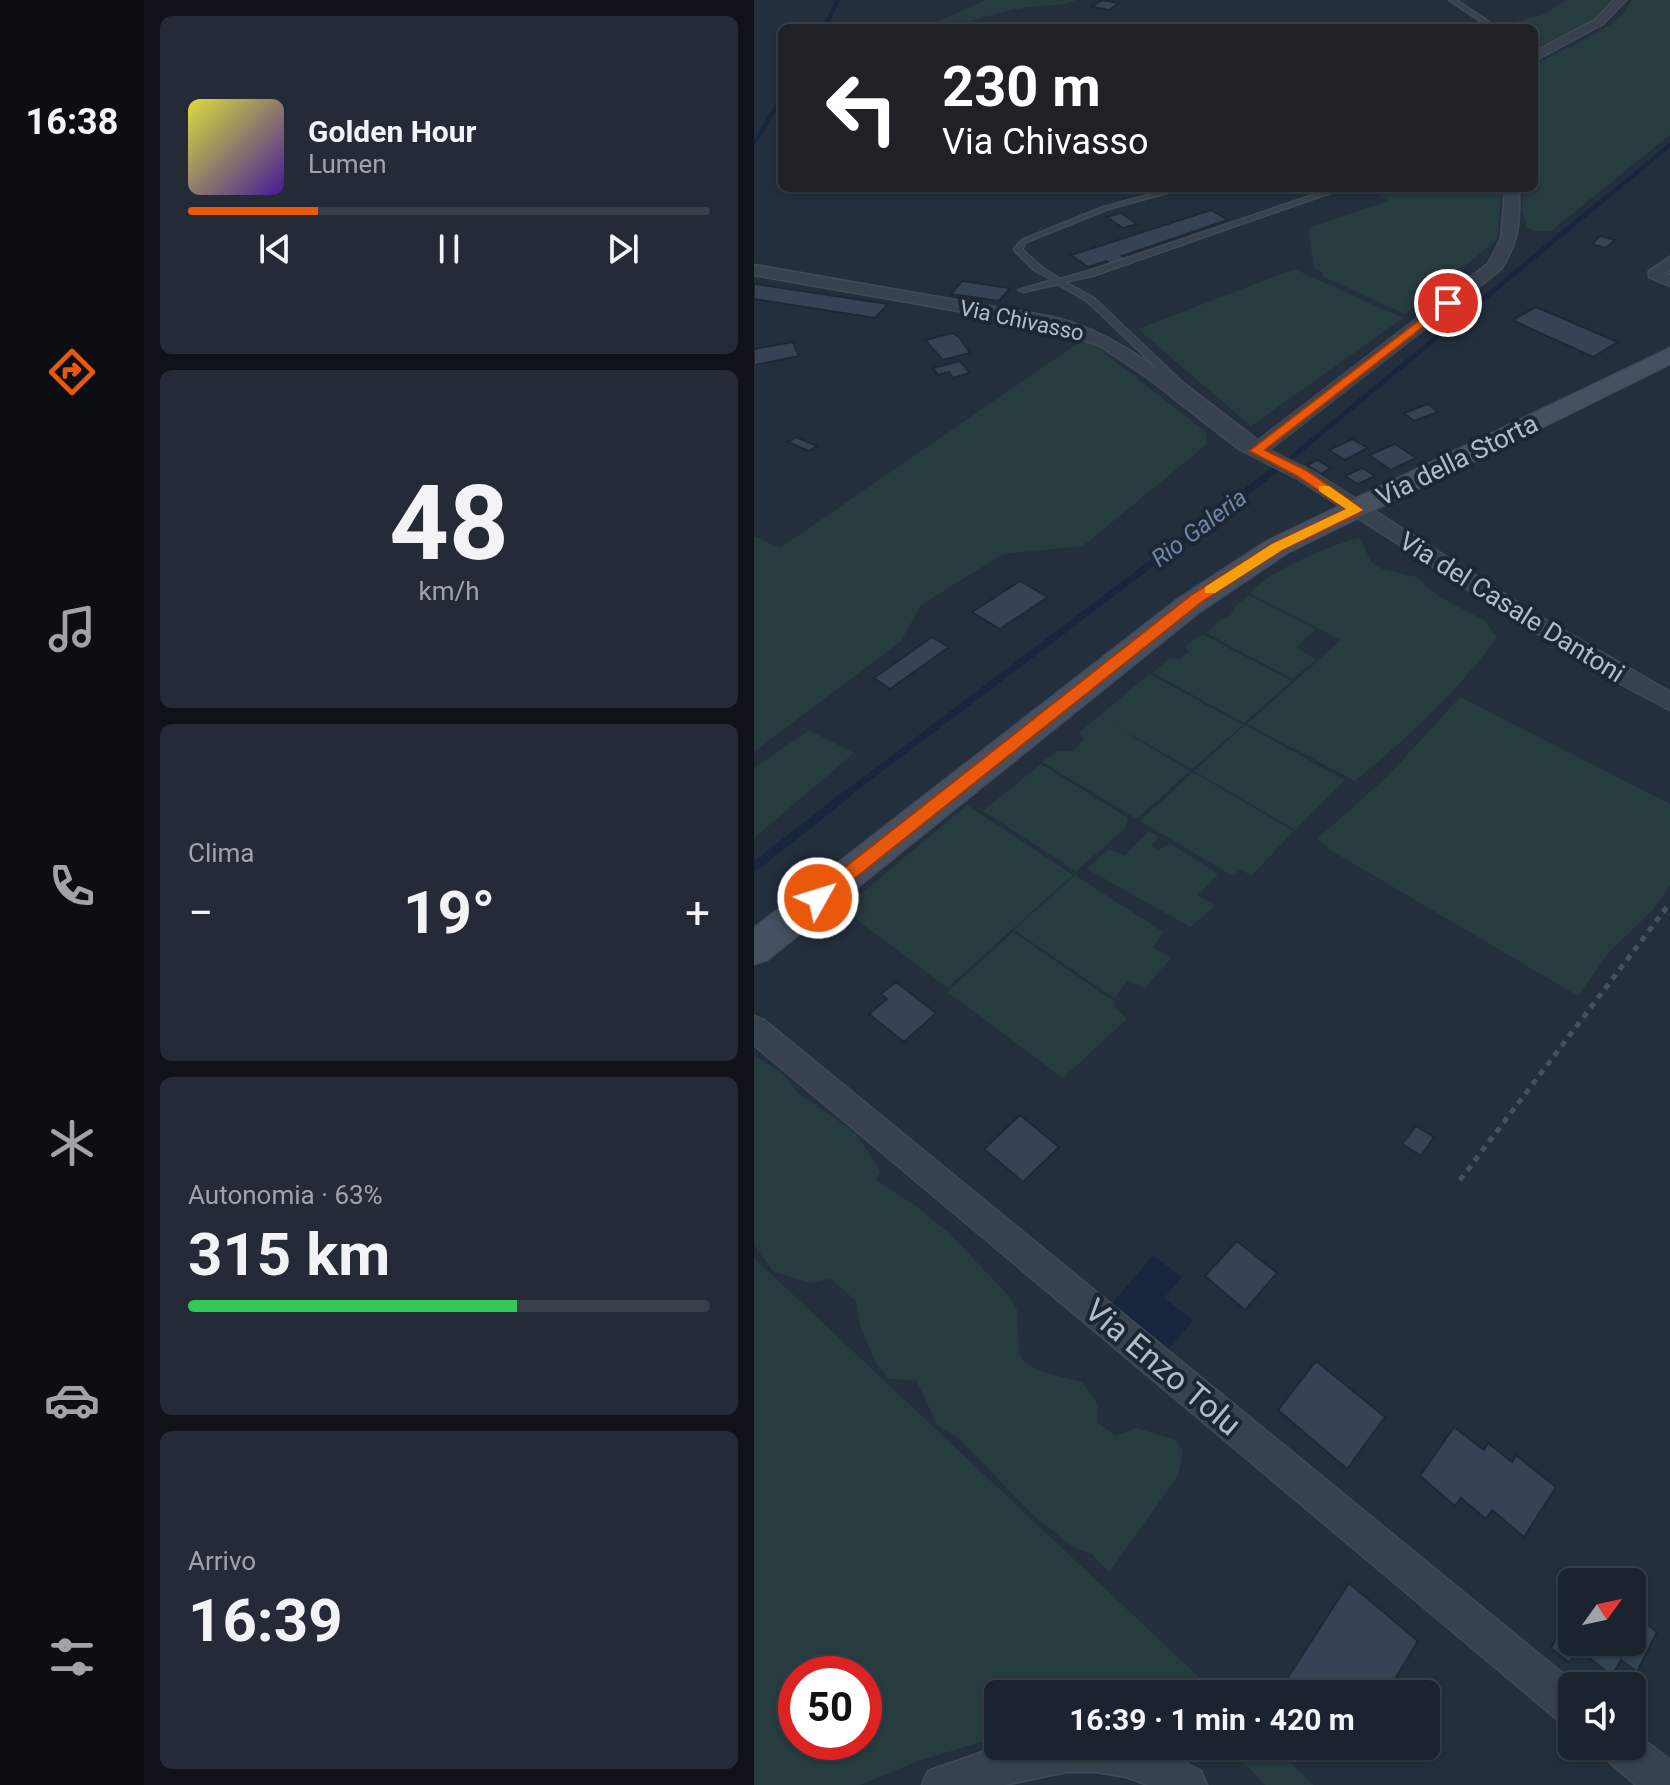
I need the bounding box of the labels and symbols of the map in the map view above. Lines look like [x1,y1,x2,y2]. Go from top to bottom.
pin [1414,269,1482,337]
street label: Via Chivasso [958,295,1086,346]
street label: Via della Storta [1371,408,1543,512]
water label: Rio Galeria [1146,483,1252,573]
street label: Via del Casale Dantoni [1394,526,1630,688]
position arrow [776,856,860,940]
street label: Via Enzo Tolu [1077,1291,1249,1443]
north arrow [1558,1568,1646,1656]
speed limit sign: 50 [778,1656,882,1760]

